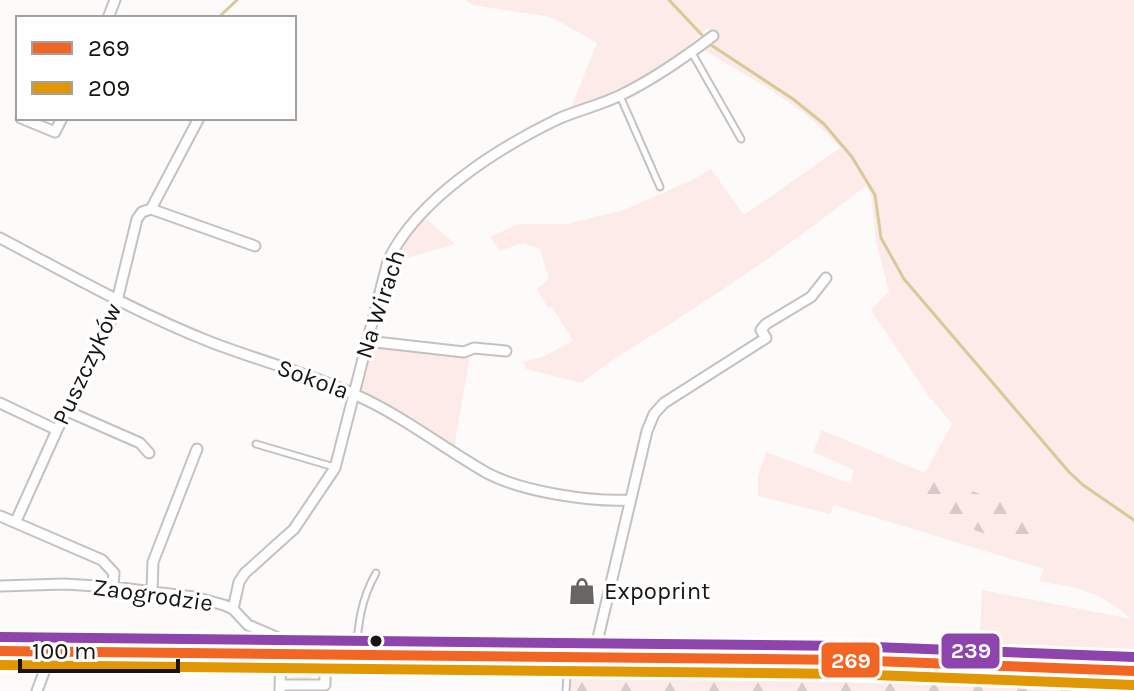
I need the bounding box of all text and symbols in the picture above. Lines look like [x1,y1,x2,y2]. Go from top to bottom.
legend [16,16,296,120]
text: 269 [88,34,130,62]
text: 209 [88,74,130,102]
street label: Na Wirach [349,246,411,362]
street label: Puszczyków [47,299,127,429]
street label: Sokola [273,353,353,405]
street label: Zaogrodzie [91,573,215,617]
shop icon: Expoprint [567,576,597,606]
place label: Expoprint [604,577,710,605]
scale bar [20,623,178,673]
line badge: 239 [940,632,1001,670]
unlabelled marker [368,633,384,649]
text: 100 m [32,637,97,665]
text: 239 [951,638,991,664]
line badge: 269 [820,641,881,679]
text: 269 [831,648,871,674]

